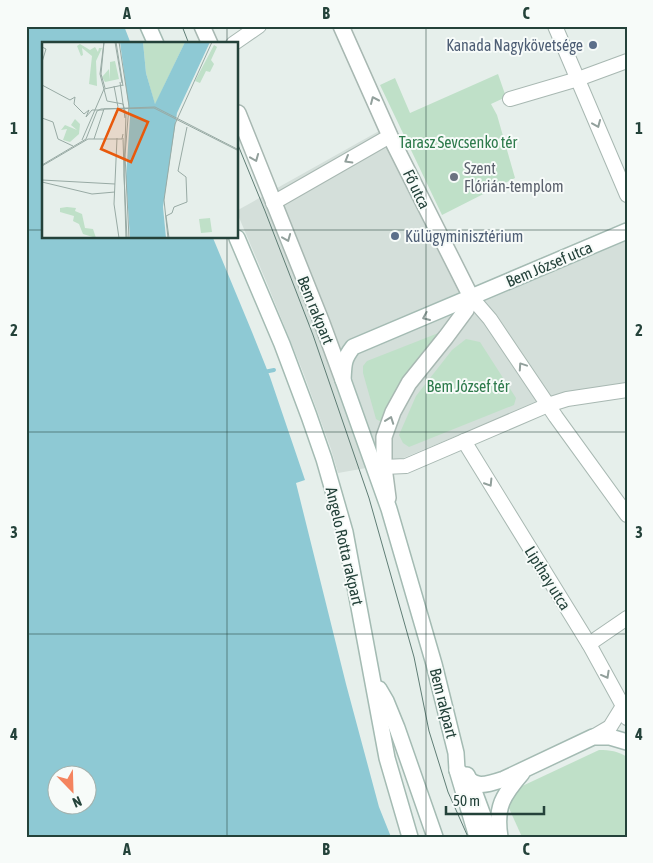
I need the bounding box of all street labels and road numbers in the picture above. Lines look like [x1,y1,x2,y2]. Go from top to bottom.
street label: Fő utca [400,166,434,212]
street label: Bem József utca [503,238,595,290]
street label: Bem rakpart [293,273,338,347]
street label: Angelo Rotta rakpart [322,485,367,607]
street label: Lipthay utca [521,543,575,614]
street label: Bem rakpart [426,666,461,741]

